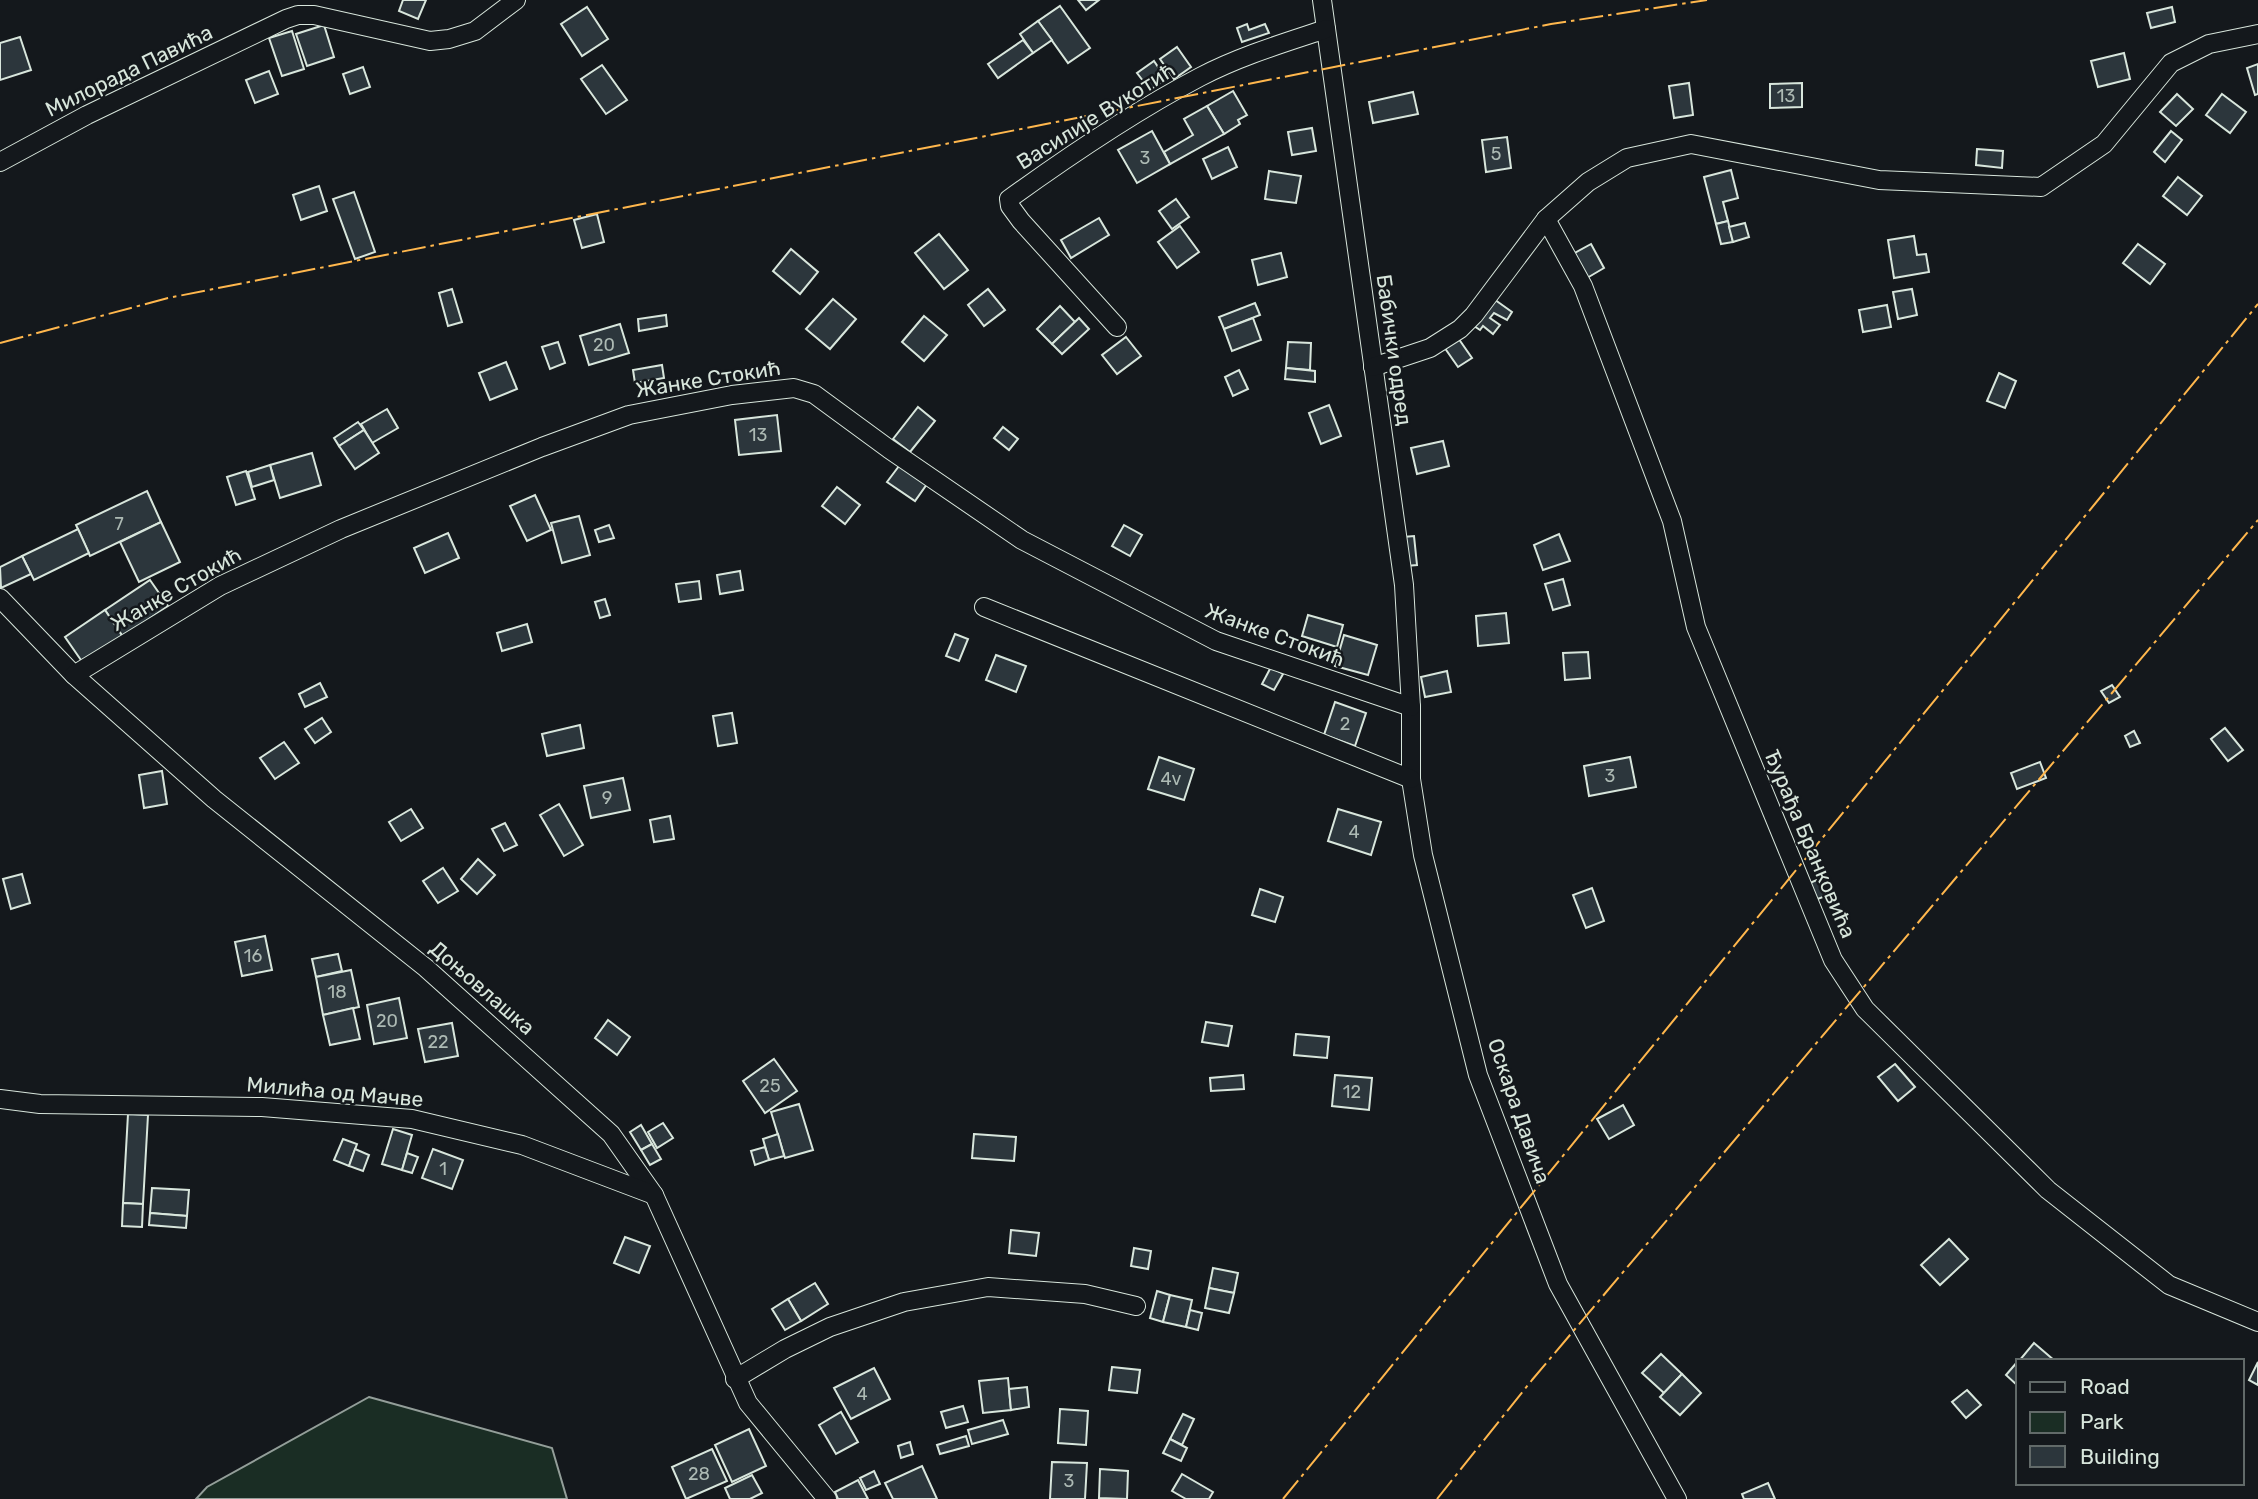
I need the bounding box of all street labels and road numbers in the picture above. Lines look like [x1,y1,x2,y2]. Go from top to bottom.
street label: Милорада Павића [41,19,216,122]
street label: Василије Вукотић [1012,57,1180,174]
street label: Бабички одред [1372,273,1417,427]
street label: Жанке Стокић [634,355,782,402]
street label: Жанке Стокић [106,541,246,636]
street label: Жанке Стокић [1202,598,1348,671]
street label: Ђурађа Бранковића [1759,746,1861,942]
street label: Доњовлашка [425,935,540,1040]
street label: Оскара Давича [1483,1035,1556,1187]
street label: Милића од Мачве [246,1071,424,1112]

